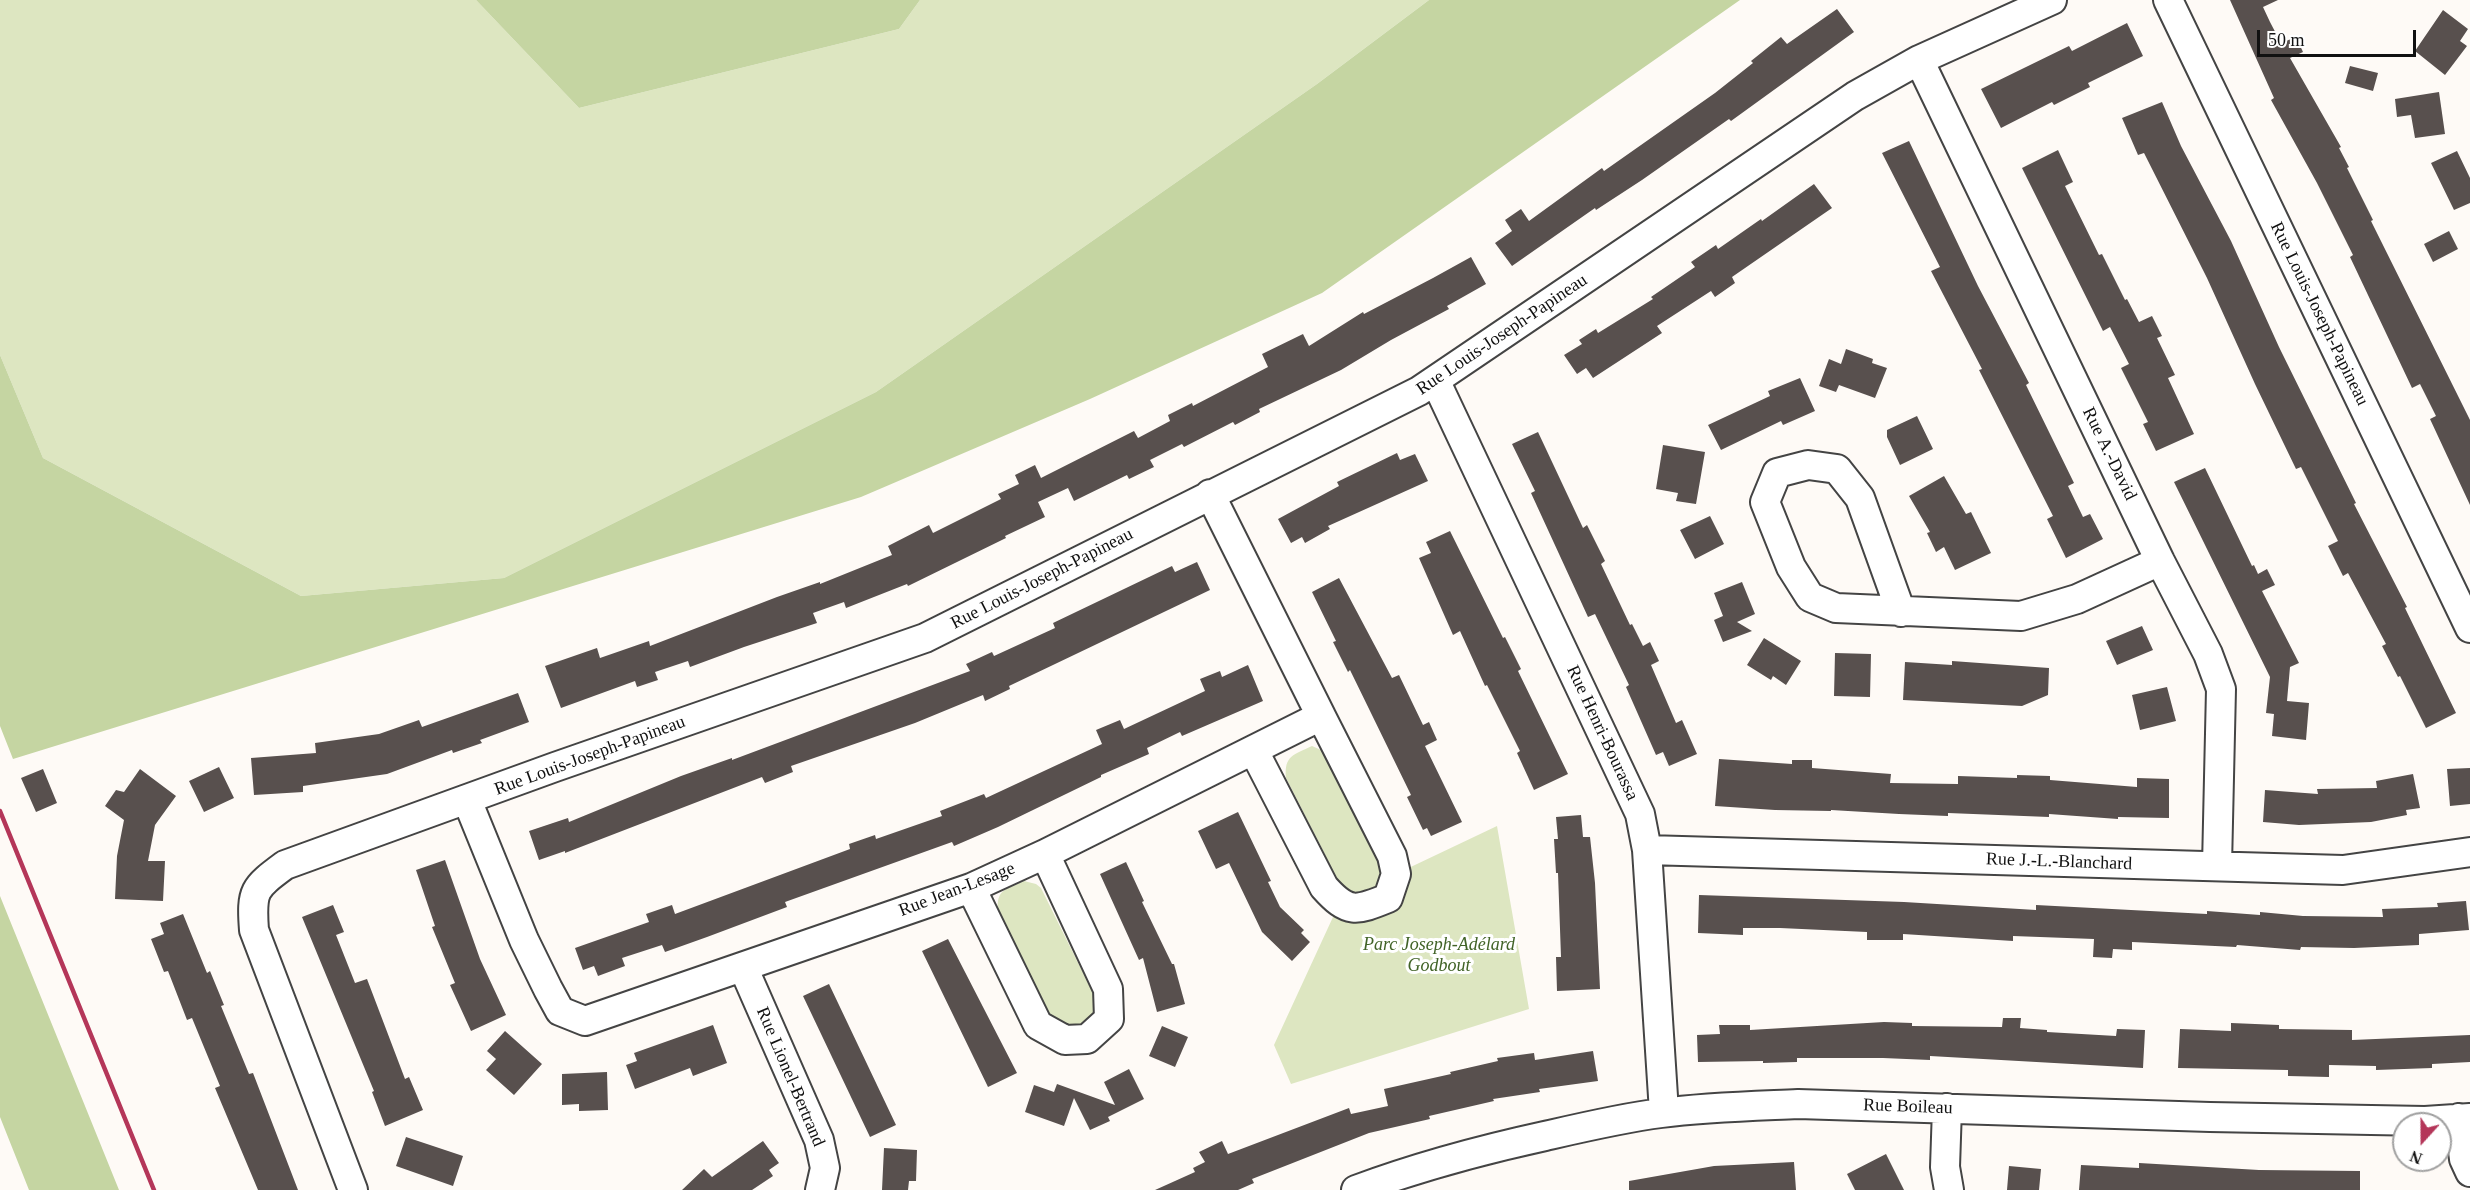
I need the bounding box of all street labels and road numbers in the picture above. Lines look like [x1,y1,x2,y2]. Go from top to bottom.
street label: Rue Louis-Joseph-Papineau [2265,219,2373,409]
street label: Rue Louis-Joseph-Papineau [1412,270,1592,400]
street label: Rue A.-David [2077,404,2141,504]
street label: Rue Louis-Joseph-Papineau [947,524,1137,634]
street label: Rue Henri-Bourassa [1561,662,1643,804]
street label: Rue Louis-Joseph-Papineau [492,711,688,801]
street label: Rue J.-L.-Blanchard [1985,849,2133,875]
street label: Rue Jean-Lesage [896,858,1018,922]
street label: Rue Lionel-Bertrand [751,1004,829,1150]
street label: Rue Boileau [1863,1095,1953,1119]

